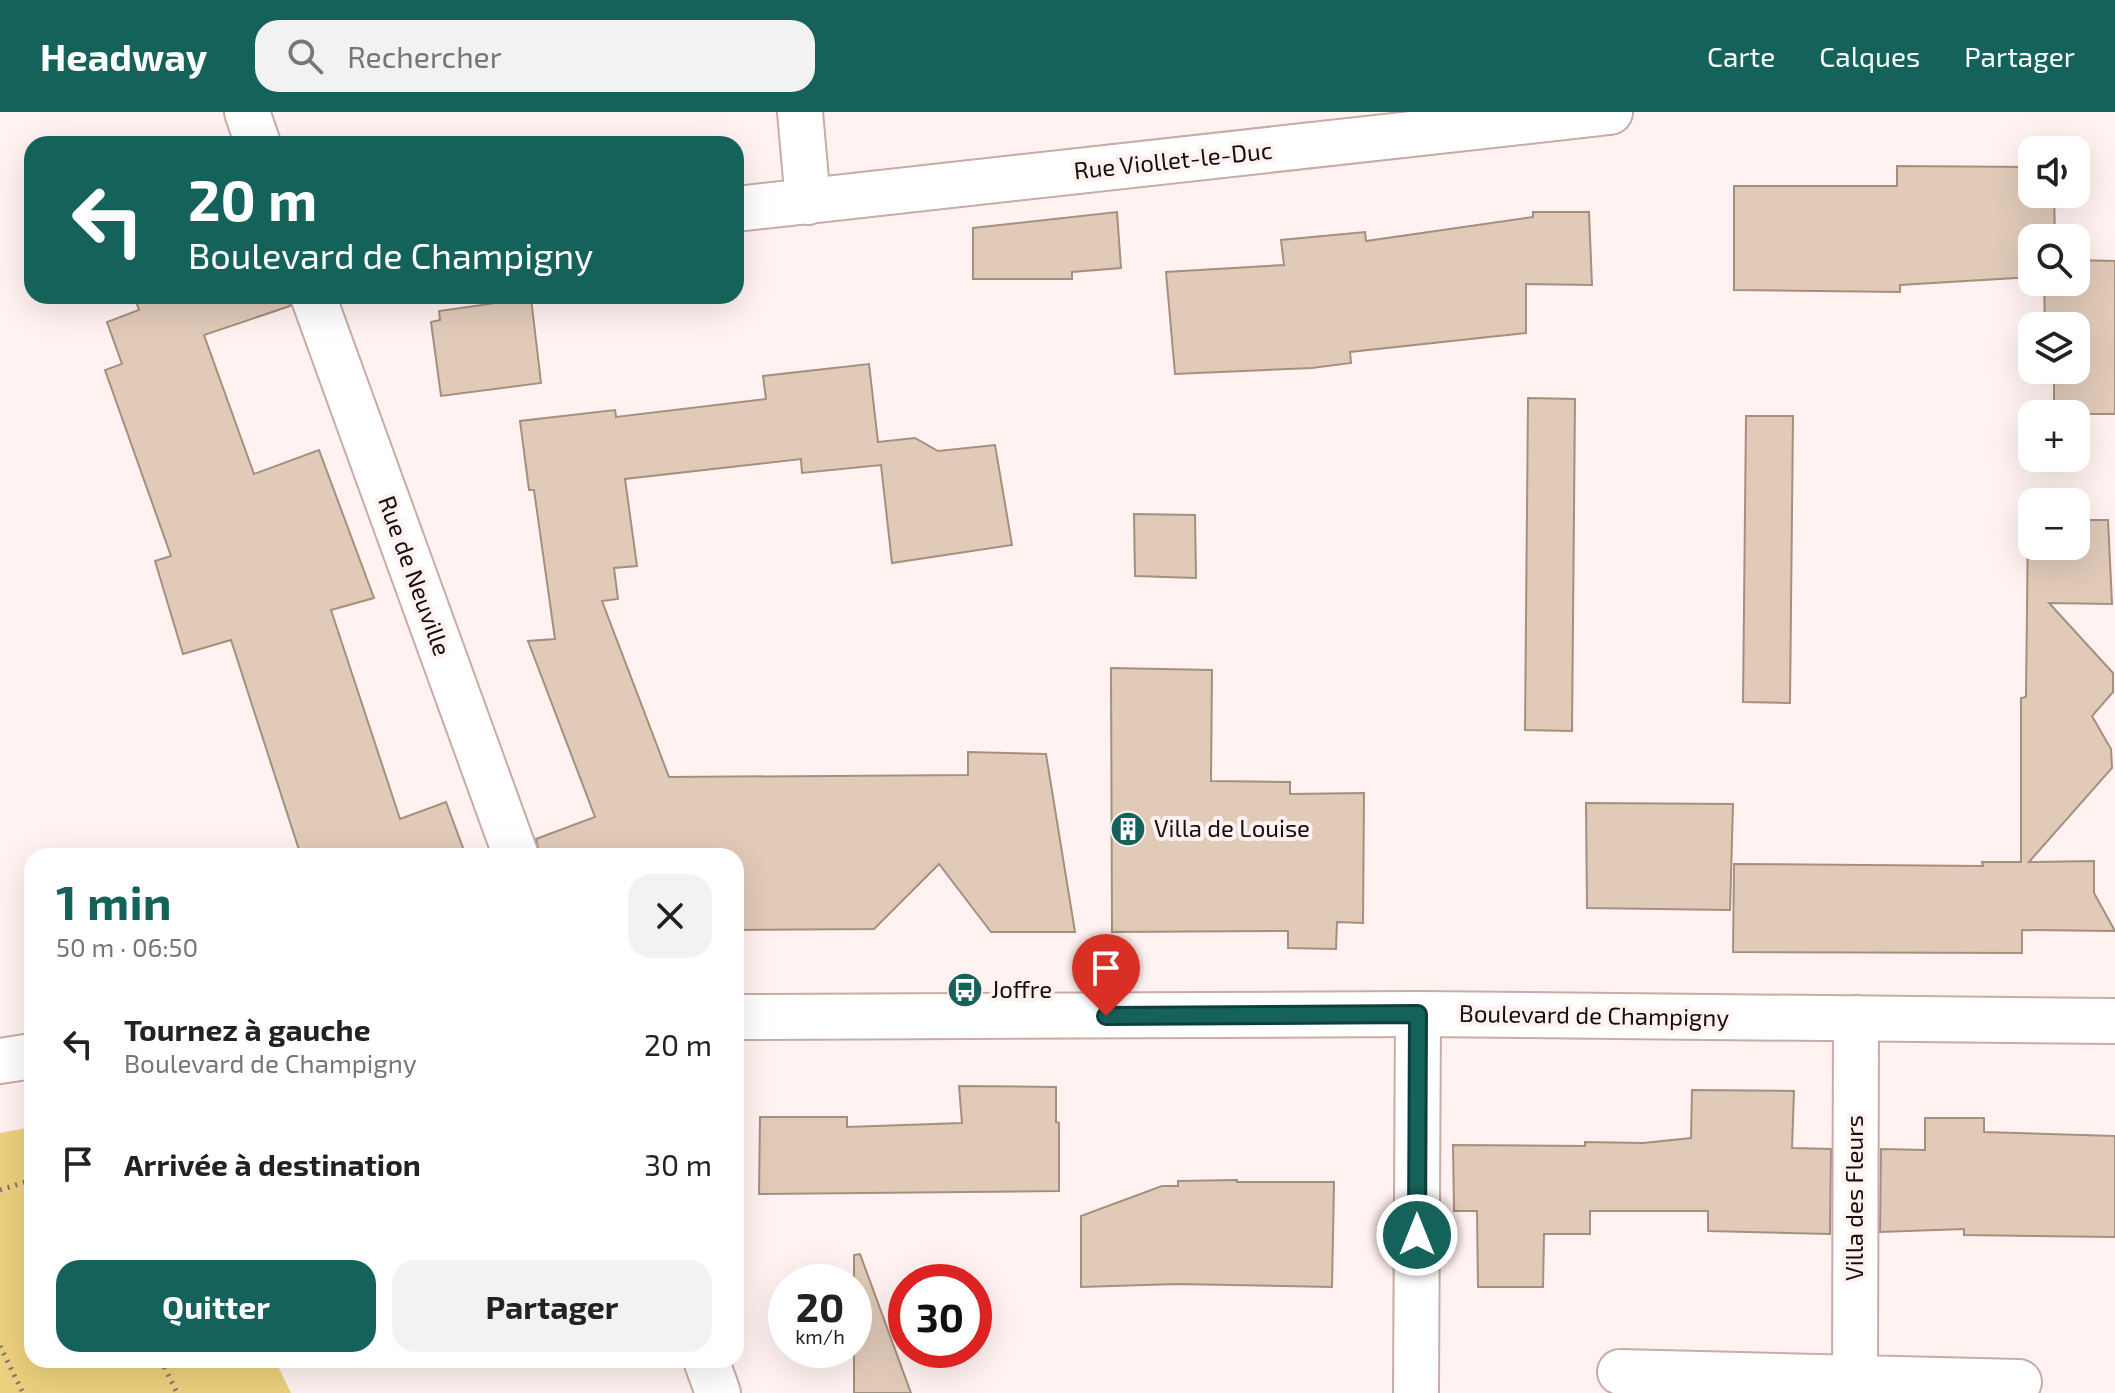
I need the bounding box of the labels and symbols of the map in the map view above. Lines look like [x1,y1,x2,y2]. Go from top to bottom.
street label: Rue Viollet-le-Duc [1072,135,1274,184]
street label: Rue de Neuville [373,492,458,659]
building icon: Villa de Louise [1109,810,1147,848]
place label: Villa de Louise [1154,813,1310,842]
pin [1072,934,1140,1016]
bus stop icon: Joffre [946,971,984,1009]
place label: Joffre [991,974,1052,1003]
street label: Boulevard de Champigny [1459,998,1730,1031]
street label: Villa des Fleurs [1839,1115,1868,1281]
position arrow [1375,1193,1459,1277]
speed limit sign: 30 [888,1264,992,1368]

